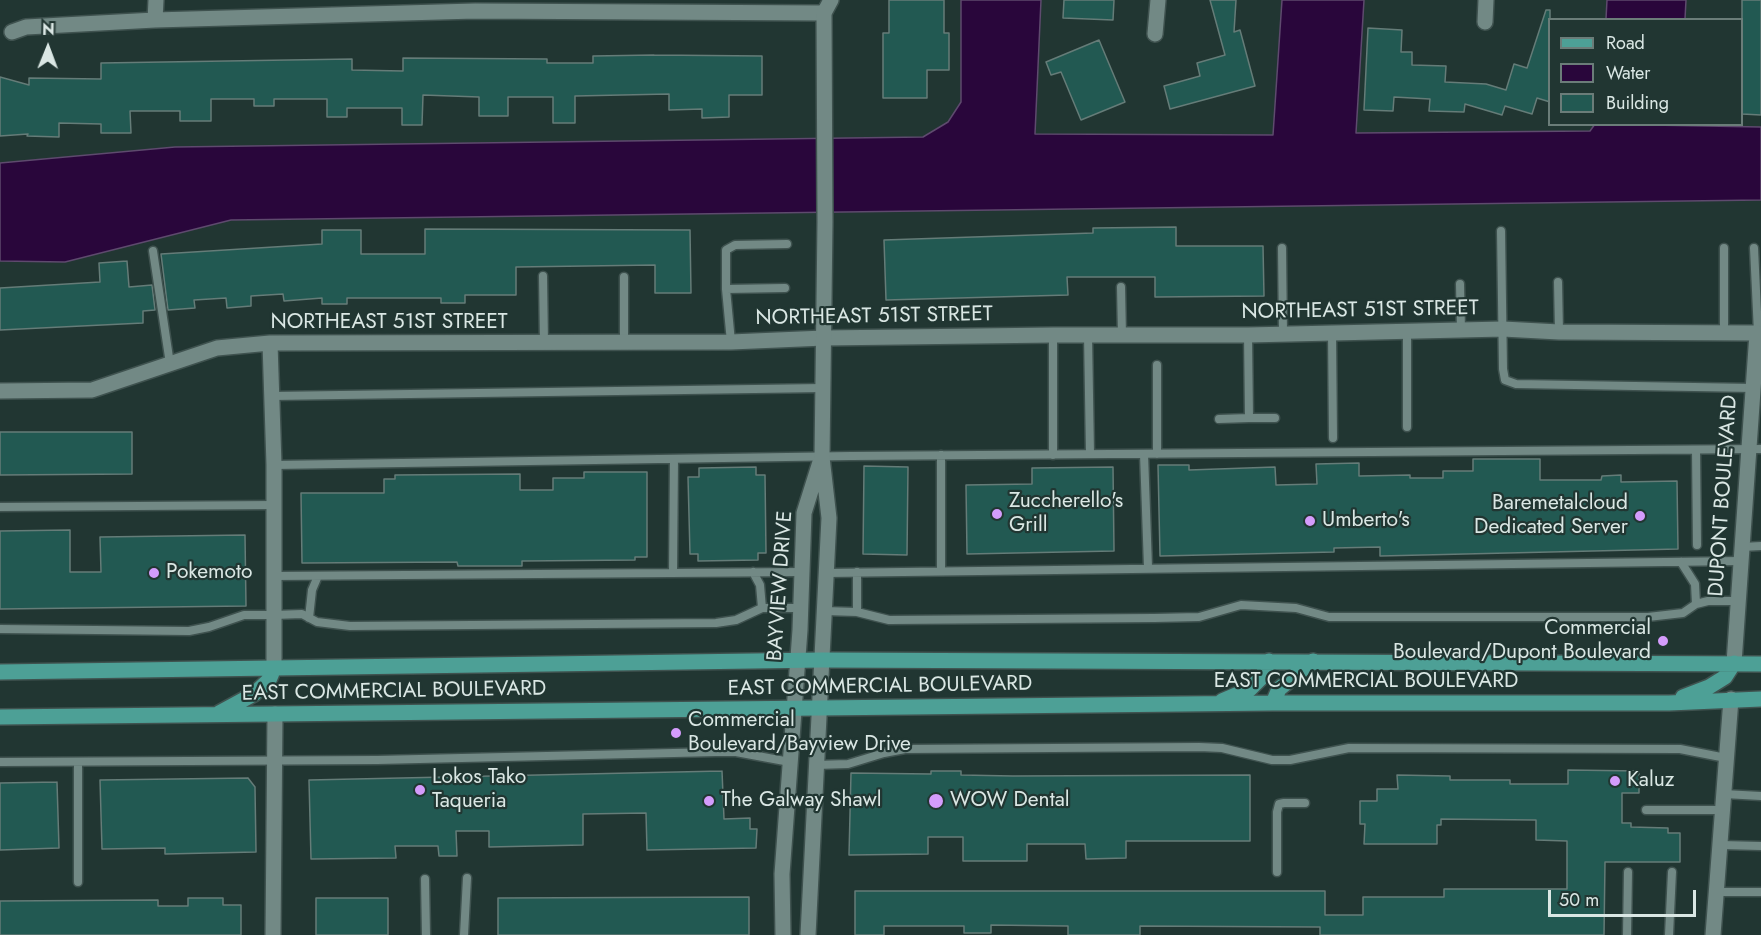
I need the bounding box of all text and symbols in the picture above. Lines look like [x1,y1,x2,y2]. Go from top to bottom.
north arrow [18,18,78,78]
text: N [42,18,55,41]
legend [1548,18,1743,126]
text: Road [1606,30,1645,56]
text: Water [1606,60,1650,86]
text: Building [1606,90,1669,116]
street label: NORTHEAST 51ST STREET [1241,296,1479,326]
street label: NORTHEAST 51ST STREET [755,302,993,332]
street label: NORTHEAST 51ST STREET [270,310,508,336]
street label: DUPONT BOULEVARD [1704,394,1744,598]
place label: Zuccherello's Grill [1009,489,1123,539]
place label: Baremetalcloud Dedicated Server [1474,491,1628,541]
marker: Zuccherello's Grill [990,507,1004,521]
place label: Umberto's [1322,508,1410,534]
marker: Baremetalcloud Dedicated Server [1633,509,1647,523]
street label: BAYVIEW DRIVE [763,510,799,662]
marker: Umberto's [1303,514,1317,528]
place label: Pokemoto [166,560,252,586]
marker: Pokemoto [147,566,161,580]
place label: Commercial Boulevard/Dupont Boulevard [1393,616,1651,666]
marker: Commercial Boulevard/Dupont Boulevard [1656,634,1670,648]
street label: EAST COMMERCIAL BOULEVARD [1214,669,1518,695]
street label: EAST COMMERCIAL BOULEVARD [728,672,1032,702]
street label: EAST COMMERCIAL BOULEVARD [242,677,546,707]
place label: Commercial Boulevard/Bayview Drive [688,708,911,758]
marker: Commercial Boulevard/Bayview Drive [669,726,683,740]
place label: Lokos Tako Taqueria [432,765,526,815]
place label: Kaluz [1627,768,1674,794]
marker: Kaluz [1608,774,1622,788]
marker: Lokos Tako Taqueria [413,783,427,797]
place label: The Galway Shawl [721,788,882,814]
place label: WOW Dental [950,788,1070,814]
marker: WOW Dental [927,792,945,810]
marker: The Galway Shawl [702,794,716,808]
scale bar [1551,878,1700,916]
text: 50 m [1559,887,1599,913]

